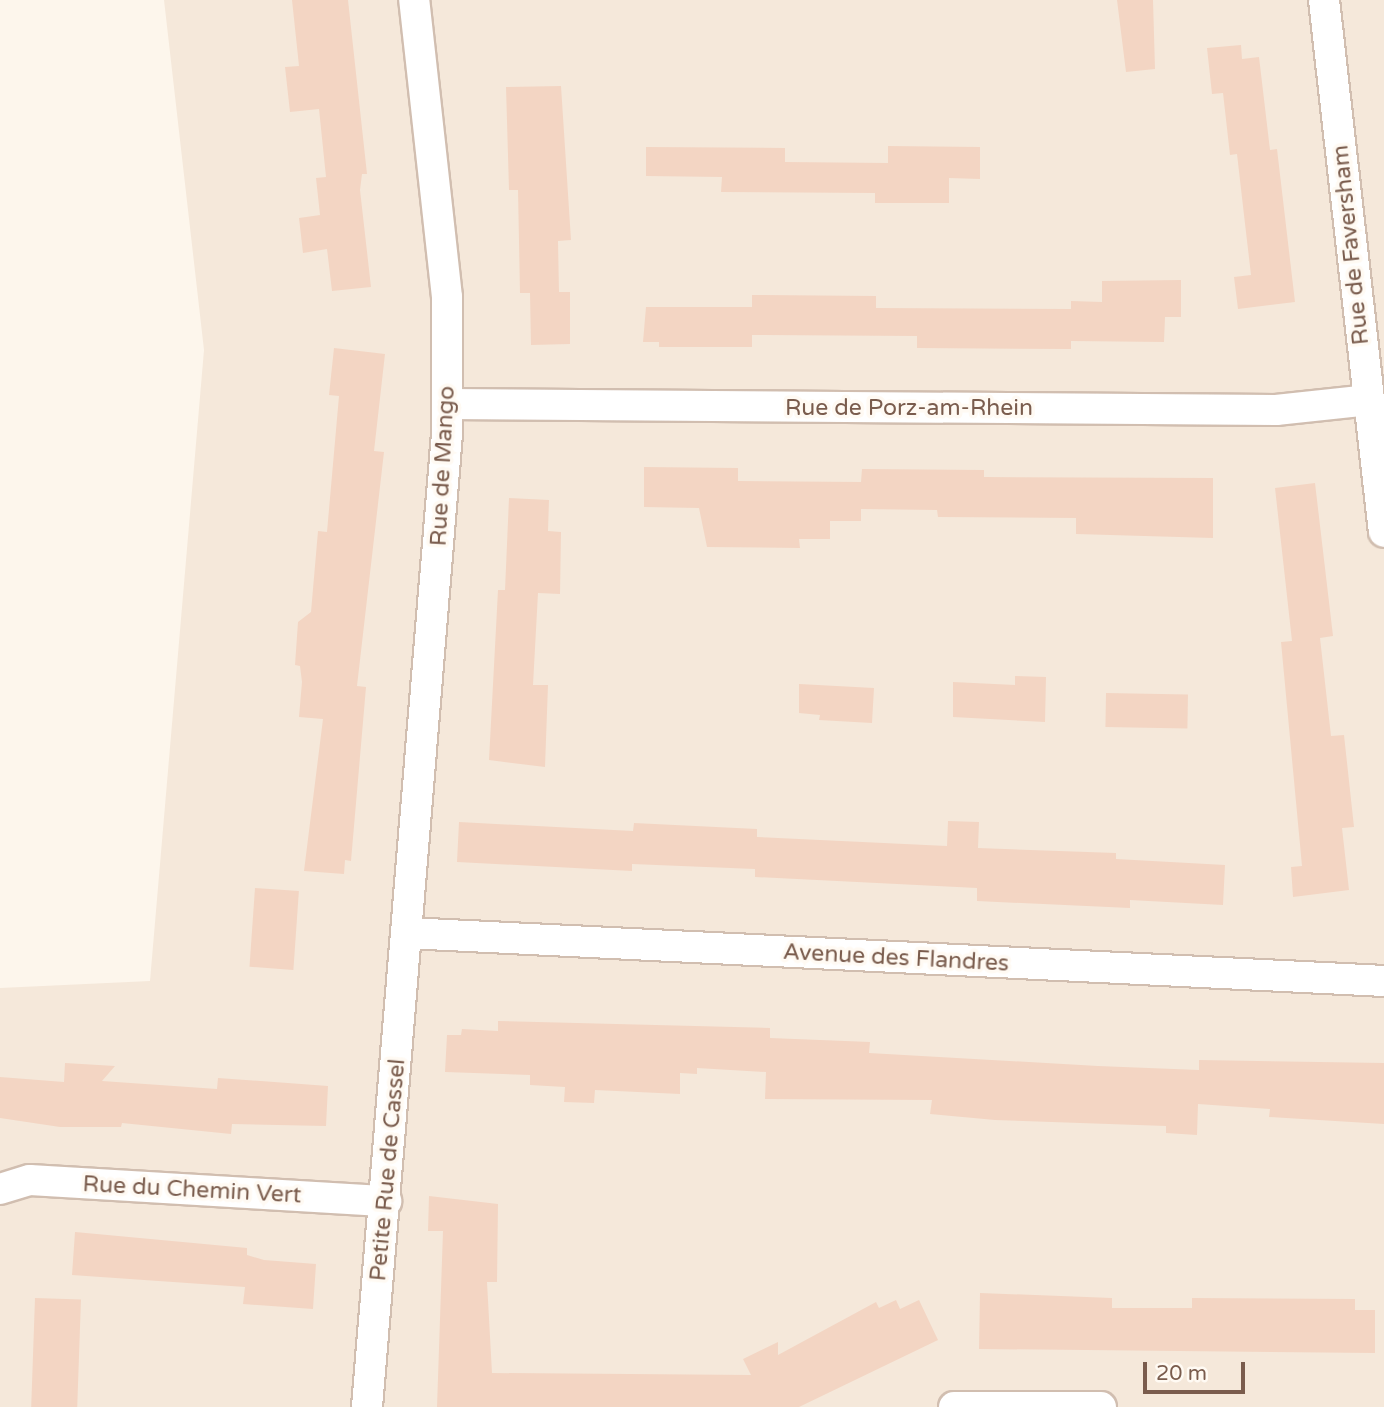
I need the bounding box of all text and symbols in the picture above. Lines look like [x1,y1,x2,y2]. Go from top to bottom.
street label: Rue de Faversham [1327,144,1375,346]
street label: Rue de Mango [425,385,461,547]
street label: Rue de Porz-am-Rhein [785,394,1033,422]
street label: Avenue des Flandres [782,938,1010,978]
street label: Petite Rue de Cassel [365,1058,411,1282]
street label: Rue du Chemin Vert [82,1170,302,1210]
scale bar [1146,1348,1248,1392]
text: 20 m [1156,1361,1207,1386]

